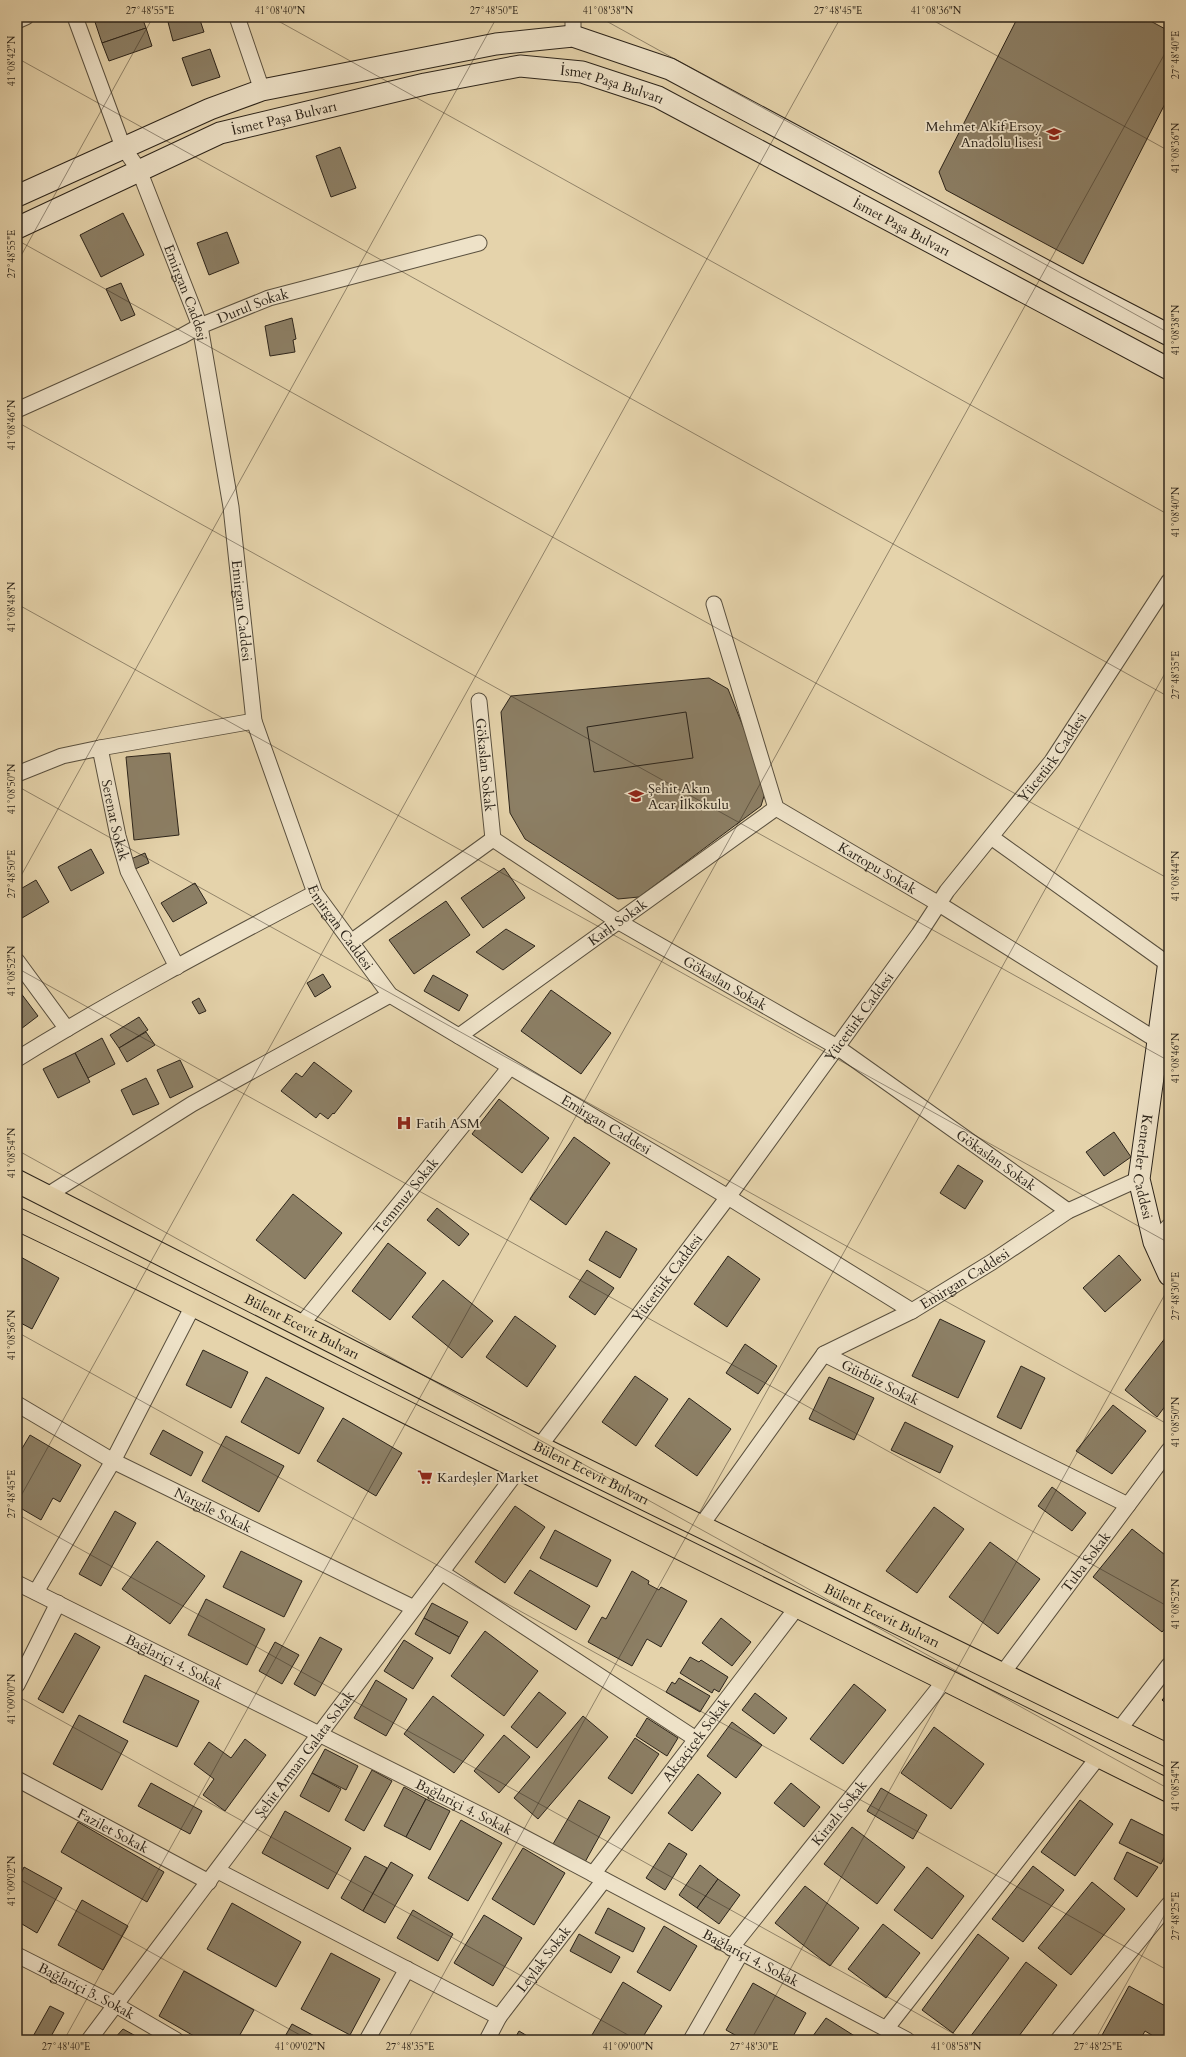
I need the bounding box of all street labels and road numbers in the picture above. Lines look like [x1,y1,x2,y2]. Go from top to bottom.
street label: İsmet Paşa Bulvarı [559,61,668,109]
street label: İsmet Paşa Bulvarı [230,96,339,140]
street label: İsmet Paşa Bulvarı [849,193,954,261]
street label: Emirgan Caddesi [159,242,211,342]
street label: Durul Sokak [214,284,291,328]
street label: Emirgan Caddesi [227,559,257,662]
street label: Yücetürk Caddesi [1014,709,1091,806]
street label: Gökaslan Sokak [471,717,499,813]
street label: Serenat Sokak [97,778,134,864]
street label: Kartopu Sokak [834,838,920,899]
street label: Emirgan Caddesi [303,882,378,974]
street label: Karlı Sokak [584,895,651,950]
street label: Gökaslan Sokak [679,952,771,1015]
street label: Yücetürk Caddesi [820,969,898,1066]
street label: Emirgan Caddesi [557,1090,655,1159]
street label: Kenterler Caddesi [1128,1113,1157,1221]
street label: Gökaslan Sokak [952,1125,1040,1196]
street label: Temmuz Sokak [369,1154,443,1239]
street label: Yücetürk Caddesi [628,1230,707,1326]
street label: Emirgan Caddesi [916,1244,1013,1314]
street label: Bülent Ecevit Bulvarı [241,1289,363,1364]
street label: Gürbüz Sokak [838,1355,923,1410]
street label: Bülent Ecevit Bulvarı [530,1437,652,1510]
street label: Nargile Sokak [171,1483,255,1538]
street label: Tuba Sokak [1057,1528,1115,1596]
street label: Bülent Ecevit Bulvarı [821,1579,943,1652]
street label: Bağlariçi 4. Sokak [122,1630,226,1695]
street label: Şehit Arman Galata Sokak [251,1686,359,1822]
street label: Akçaçiçek Sokak [658,1694,734,1786]
street label: Bağlariçi 4. Sokak [412,1775,516,1840]
street label: Kirazlı Sokak [807,1776,872,1850]
street label: Fazilet Sokak [74,1804,152,1858]
street label: Leylak Sokak [512,1922,576,1996]
street label: Bağlariçi 4. Sokak [699,1925,803,1991]
street label: Bağlariçi 3. Sokak [35,1958,138,2024]

